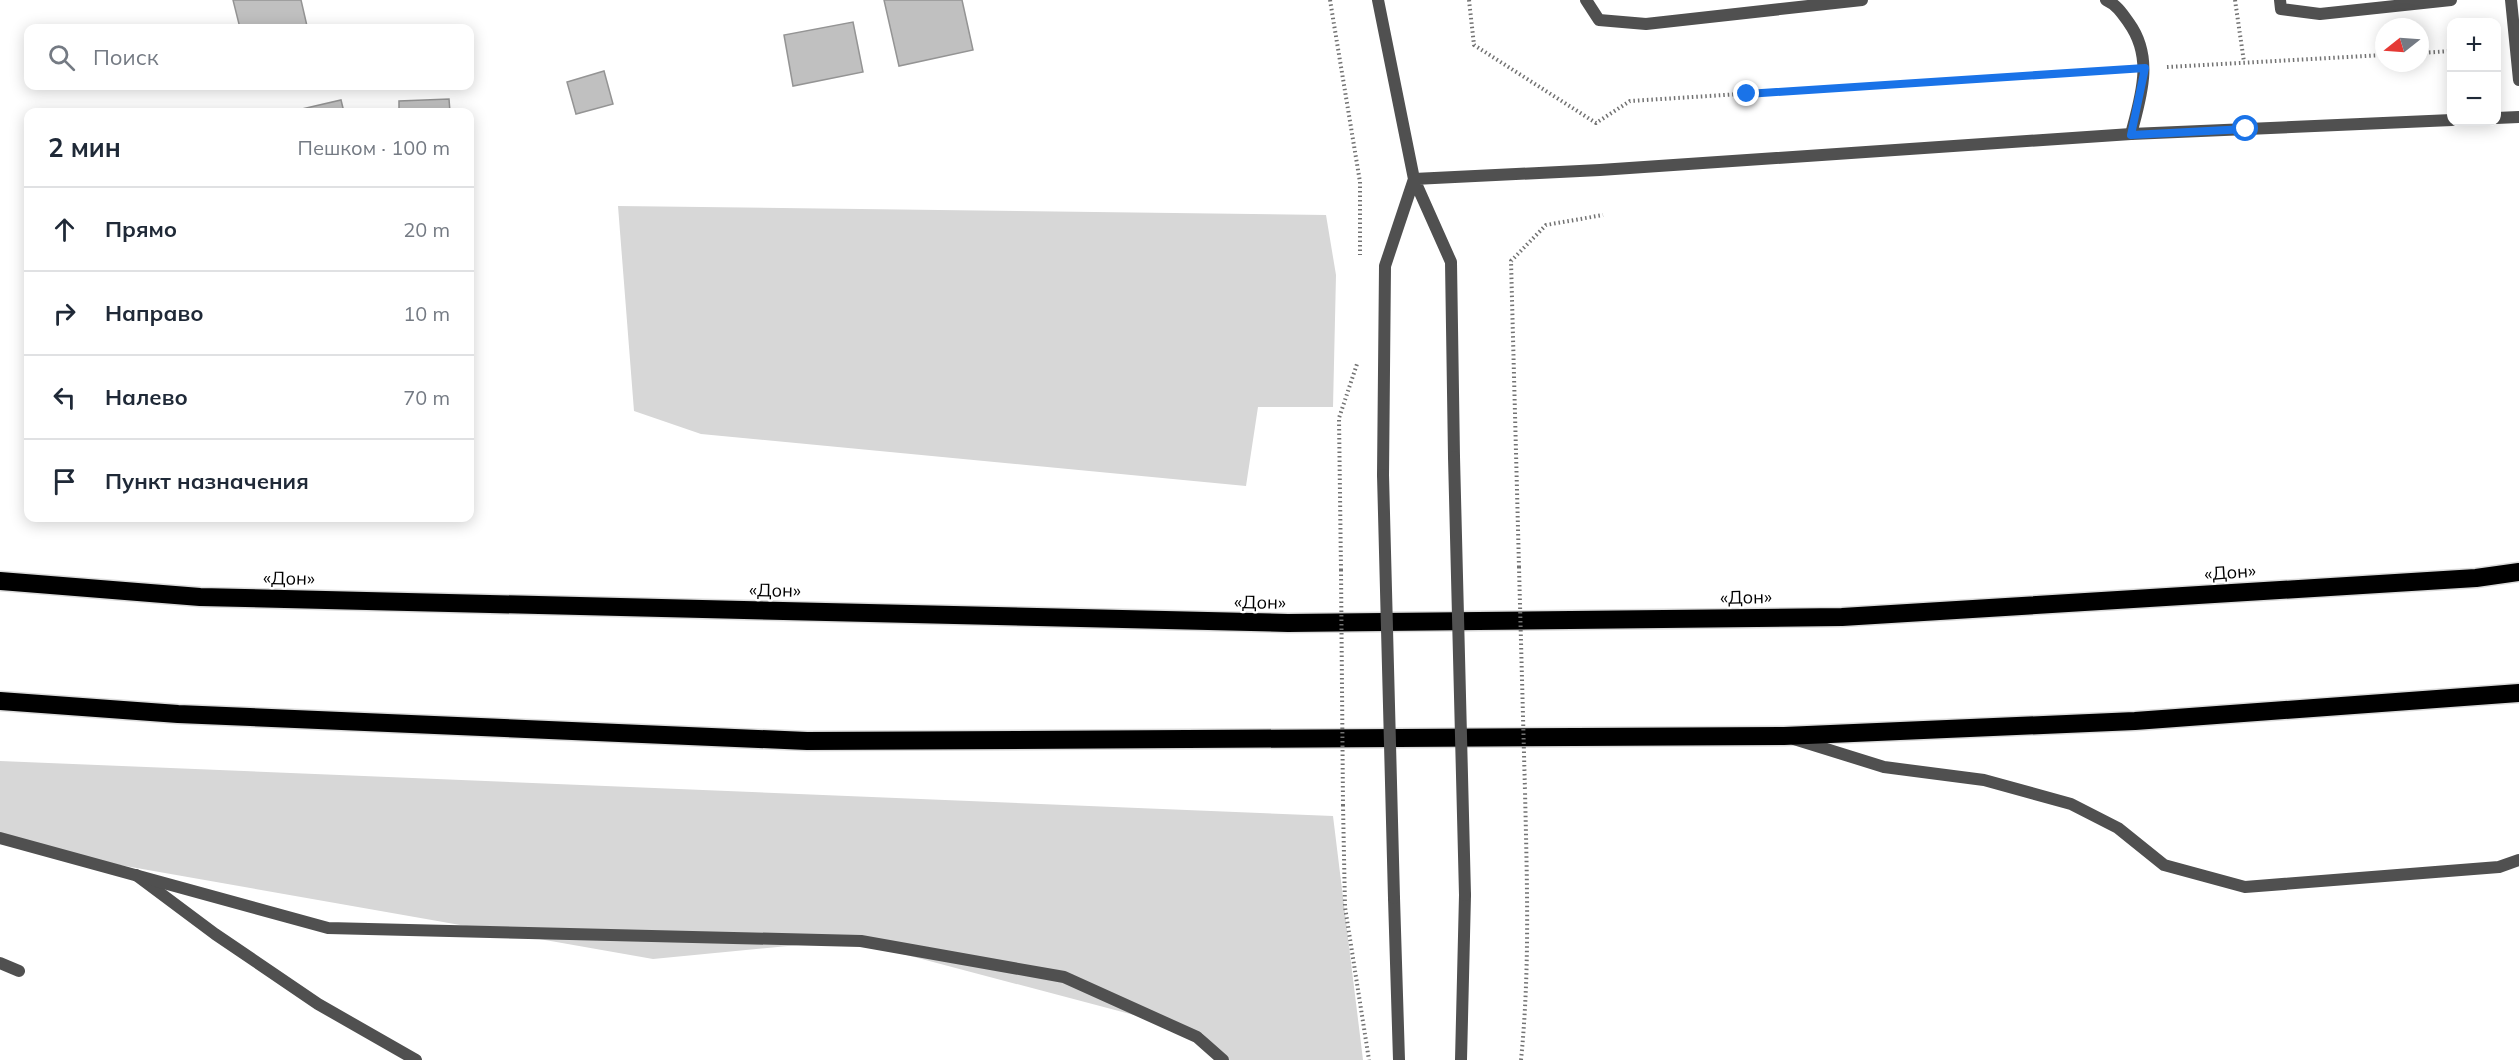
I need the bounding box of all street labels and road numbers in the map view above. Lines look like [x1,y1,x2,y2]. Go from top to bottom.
street label: «Дон» [2203,559,2257,585]
street label: «Дон» [263,566,315,590]
street label: «Дон» [749,578,801,602]
street label: «Дон» [1720,585,1772,609]
street label: «Дон» [1234,590,1286,614]

